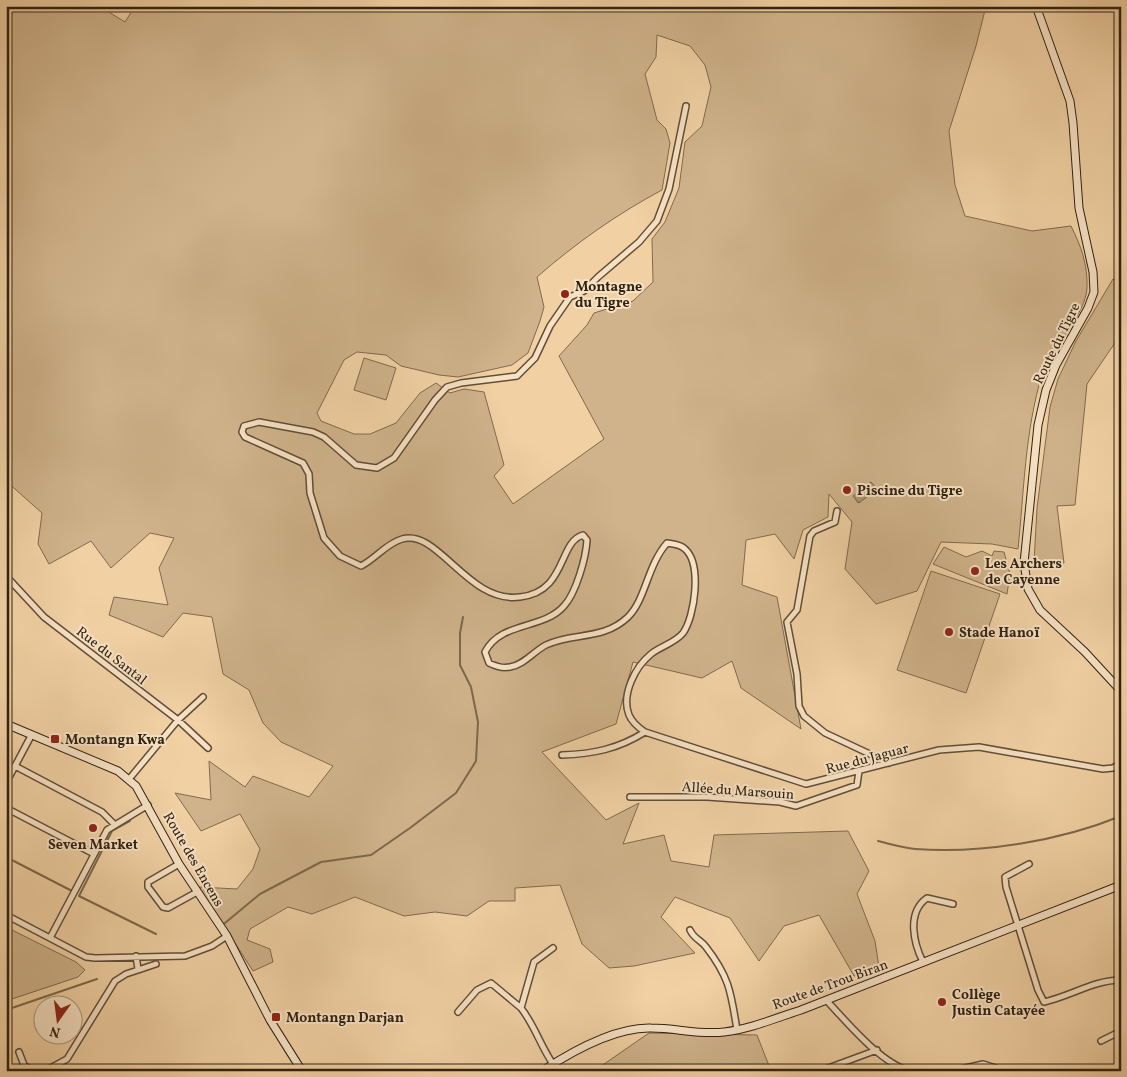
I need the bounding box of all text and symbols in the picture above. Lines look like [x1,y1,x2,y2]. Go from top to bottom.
place label: Montagne du Tigre [575,278,642,313]
marker: Montagne du Tigre [559,288,571,300]
street label: Route du Tigre [1029,299,1085,388]
place label: Piscine du Tigre [857,482,962,501]
marker: Piscine du Tigre [841,484,853,496]
place label: Les Archers de Cayenne [985,555,1062,590]
marker: Les Archers de Cayenne [969,565,981,577]
street label: Rue du Santal [72,623,150,690]
place label: Stade Hanoï [959,624,1039,643]
marker: Stade Hanoï [943,626,955,638]
place label: Montangn Kwa [65,731,165,750]
marker: Montangn Kwa [49,733,61,745]
street label: Rue du Jaguar [824,739,911,780]
street label: Allée du Marsouin [681,778,795,805]
street label: Route des Encens [158,809,227,910]
marker: Seven Market [87,822,99,834]
place label: Seven Market [48,836,138,855]
street label: Route de Trou Biran [770,956,891,1015]
place label: Collège Justin Catayée [951,986,1045,1021]
north arrow [32,994,82,1044]
marker: Collège Justin Catayée [936,996,948,1008]
place label: Montangn Darjan [286,1009,404,1028]
marker: Montangn Darjan [270,1011,282,1023]
text: N [48,1021,62,1042]

